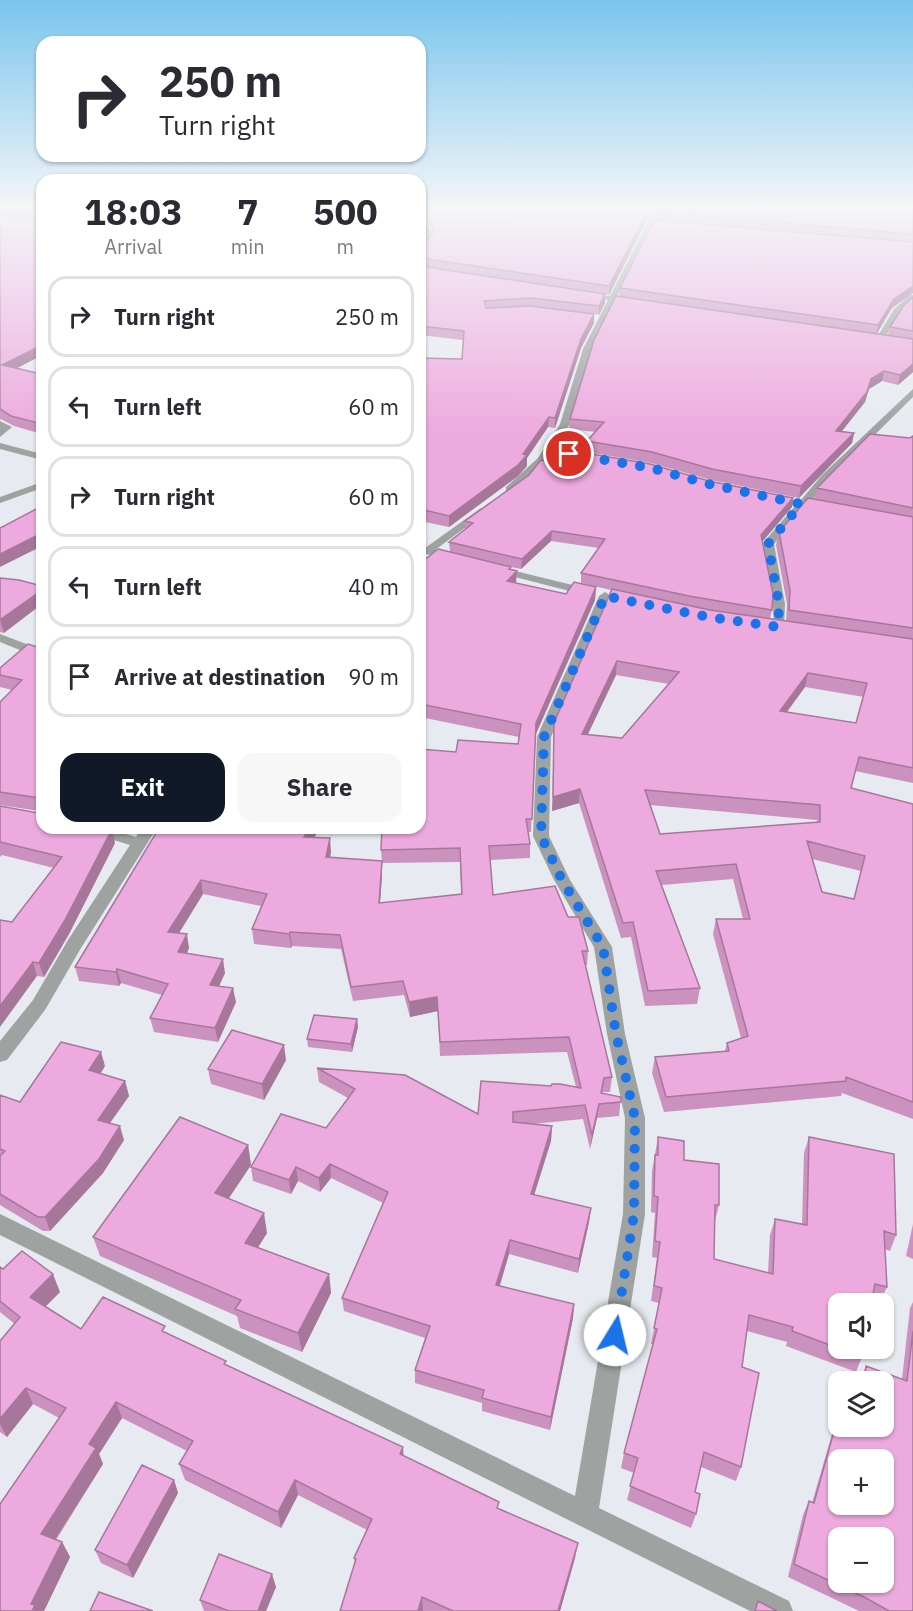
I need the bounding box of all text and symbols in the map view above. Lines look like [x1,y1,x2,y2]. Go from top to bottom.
text: 250 m [159,54,282,109]
icon: right [60,60,138,138]
text: Turn right [159,107,276,142]
text: 18:03 [84,188,183,235]
text: 7 [237,188,259,235]
text: 500 [313,188,378,235]
text: Arrival [104,233,163,260]
text: min [231,233,265,260]
text: m [337,233,354,260]
icon: right [63,300,96,333]
text: Turn right [114,302,215,331]
text: 250 m [335,302,399,331]
icon: left [63,390,96,423]
text: Turn left [114,392,202,421]
text: 60 m [348,392,399,421]
pin [543,428,594,479]
icon: arrive [552,437,585,470]
icon: right [63,480,96,513]
text: Turn right [114,482,215,511]
text: 60 m [348,482,399,511]
icon: left [63,570,96,603]
text: Turn left [114,572,202,601]
text: 40 m [348,572,399,601]
icon: arrive [63,660,96,693]
text: Arrive at destination [114,662,325,691]
text: 90 m [348,662,399,691]
button: Exit [60,753,225,822]
button: Share [237,753,402,822]
map controls [828,1293,894,1593]
button: sound [828,1293,894,1359]
position arrow [583,1303,647,1367]
button: layers [828,1371,894,1437]
button: + [828,1449,894,1515]
button: − [828,1527,894,1593]

